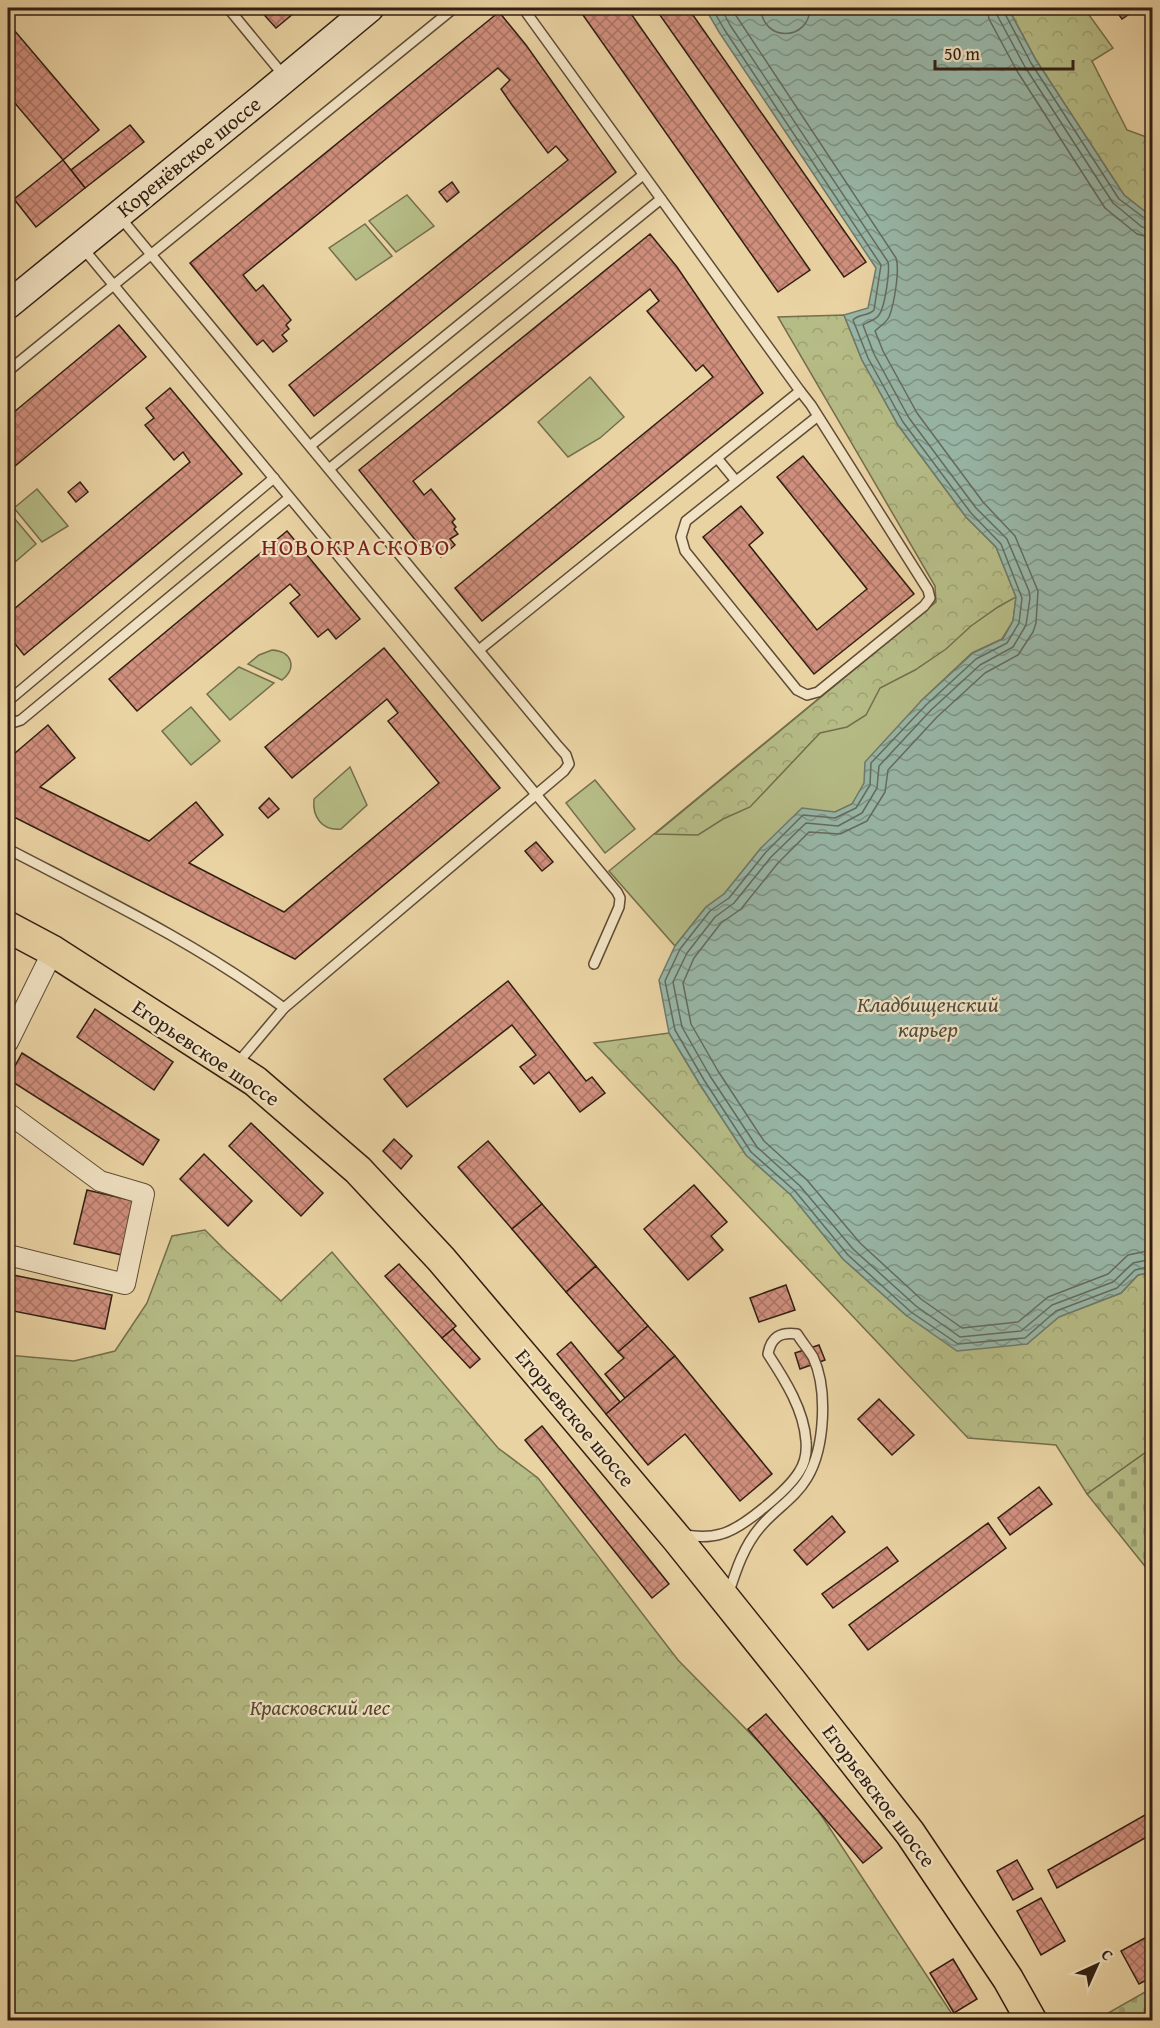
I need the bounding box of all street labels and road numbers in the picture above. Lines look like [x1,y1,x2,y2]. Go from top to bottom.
street label: Коренёвское шоссе [110,89,268,225]
street label: Егорьевское шоссе [126,992,286,1114]
street label: Егорьевское шоссе [508,1342,643,1494]
street label: Егорьевское шоссе [815,1718,944,1874]

